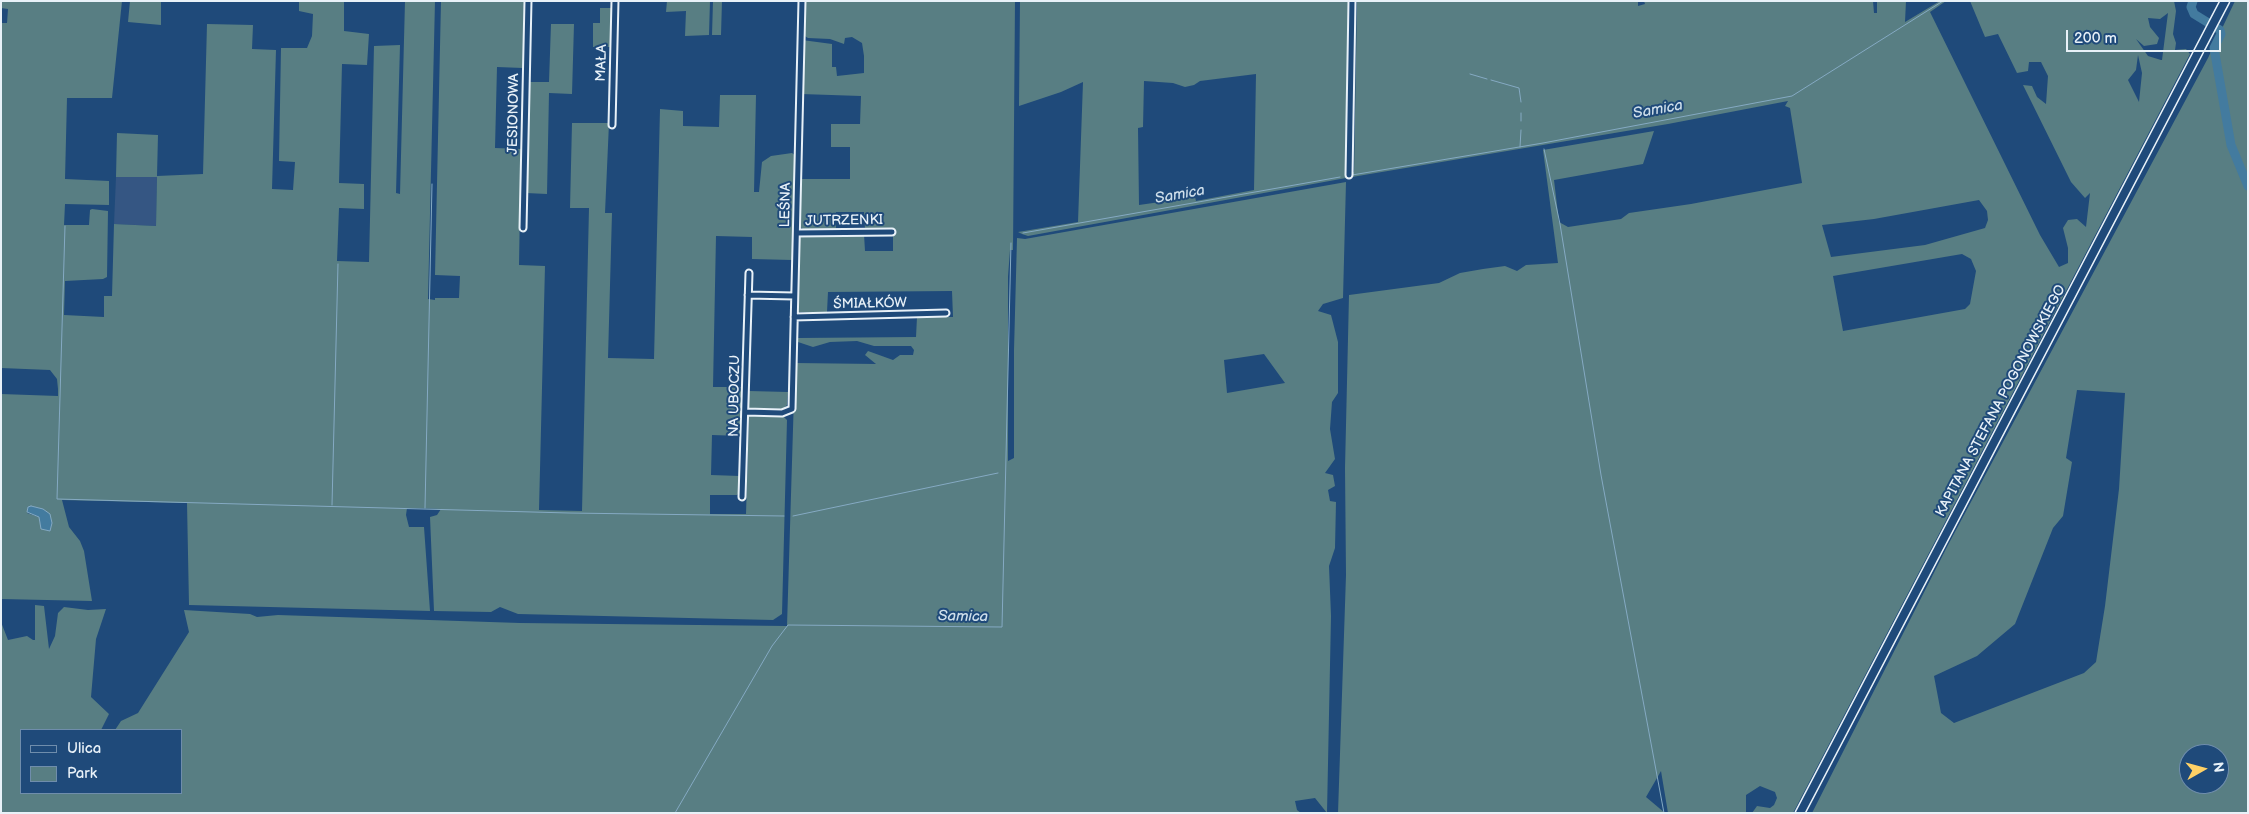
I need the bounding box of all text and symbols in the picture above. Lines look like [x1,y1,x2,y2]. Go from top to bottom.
scale bar [2069,20,2224,52]
text: 200 m [2074,29,2117,48]
street label: MAŁA [593,44,611,82]
street label: JESIONOWA [505,73,523,155]
water label: Samica [1632,97,1684,123]
street label: LEŚNA [777,182,795,228]
water label: Samica [1154,182,1206,208]
street label: JUTRZENKI [805,212,883,230]
street label: KAPITANA STEFANA POGONOWSKIEGO [1933,282,2069,520]
street label: ŚMIAŁKÓW [833,295,907,313]
street label: NA UBOCZU [726,355,744,437]
water label: Samica [938,608,988,626]
legend [20,729,182,794]
text: Ulica [67,739,101,758]
north arrow [2179,744,2229,794]
text: N [2209,761,2227,773]
text: Park [67,764,97,783]

